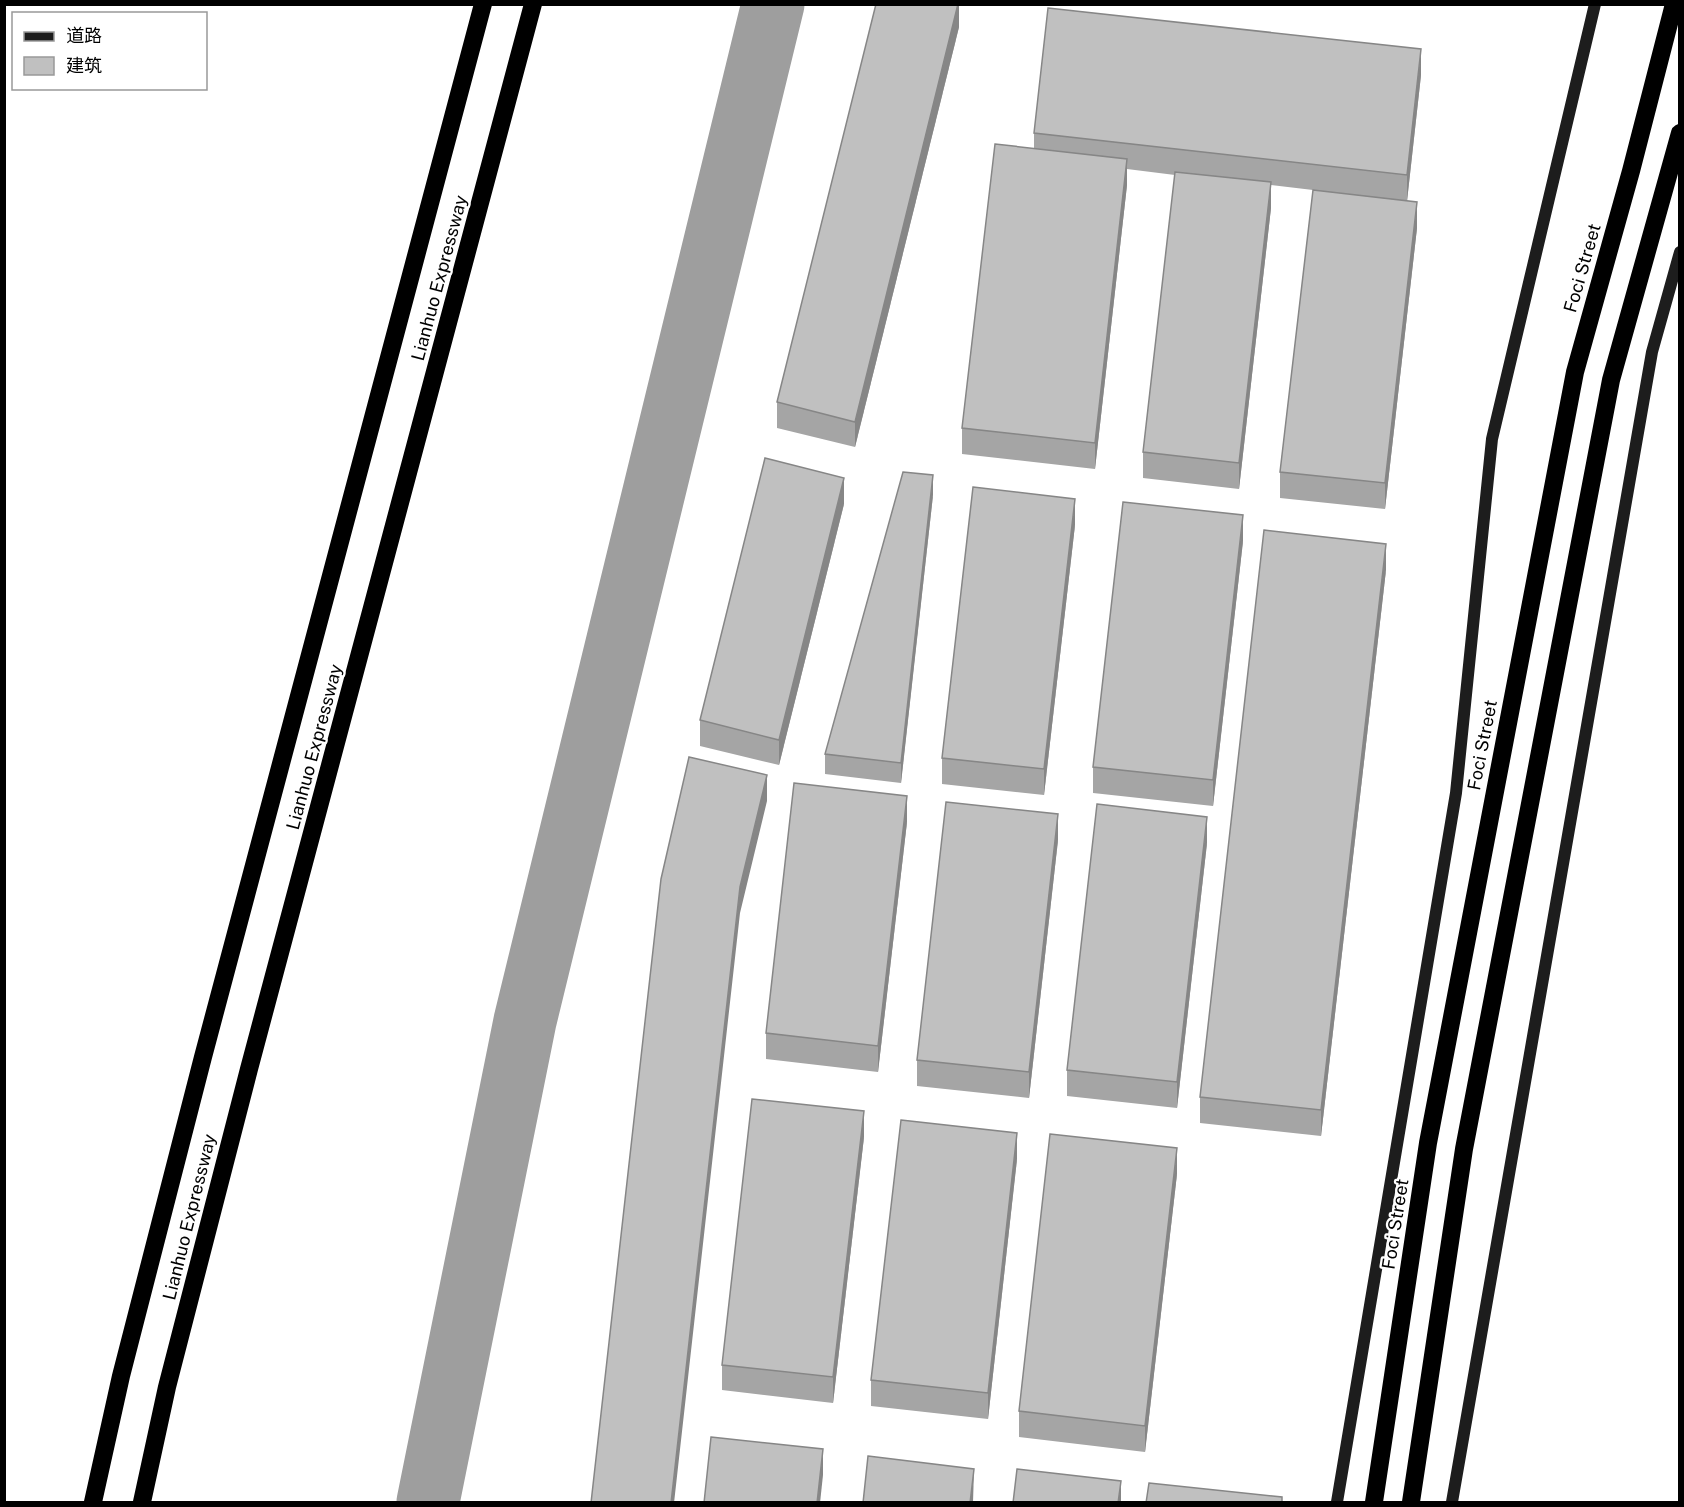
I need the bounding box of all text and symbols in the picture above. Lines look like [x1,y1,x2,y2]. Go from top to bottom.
legend [12,12,207,90]
text: 道路 [66,25,102,46]
text: 建筑 [66,55,102,76]
street label: Lianhuo Expressway [407,193,471,363]
street label: Foci Street [1559,221,1605,315]
street label: Lianhuo Expressway [282,662,346,832]
street label: Foci Street [1463,698,1501,792]
street label: Lianhuo Expressway [158,1131,220,1302]
street label: Foci Street [1377,1177,1413,1271]

